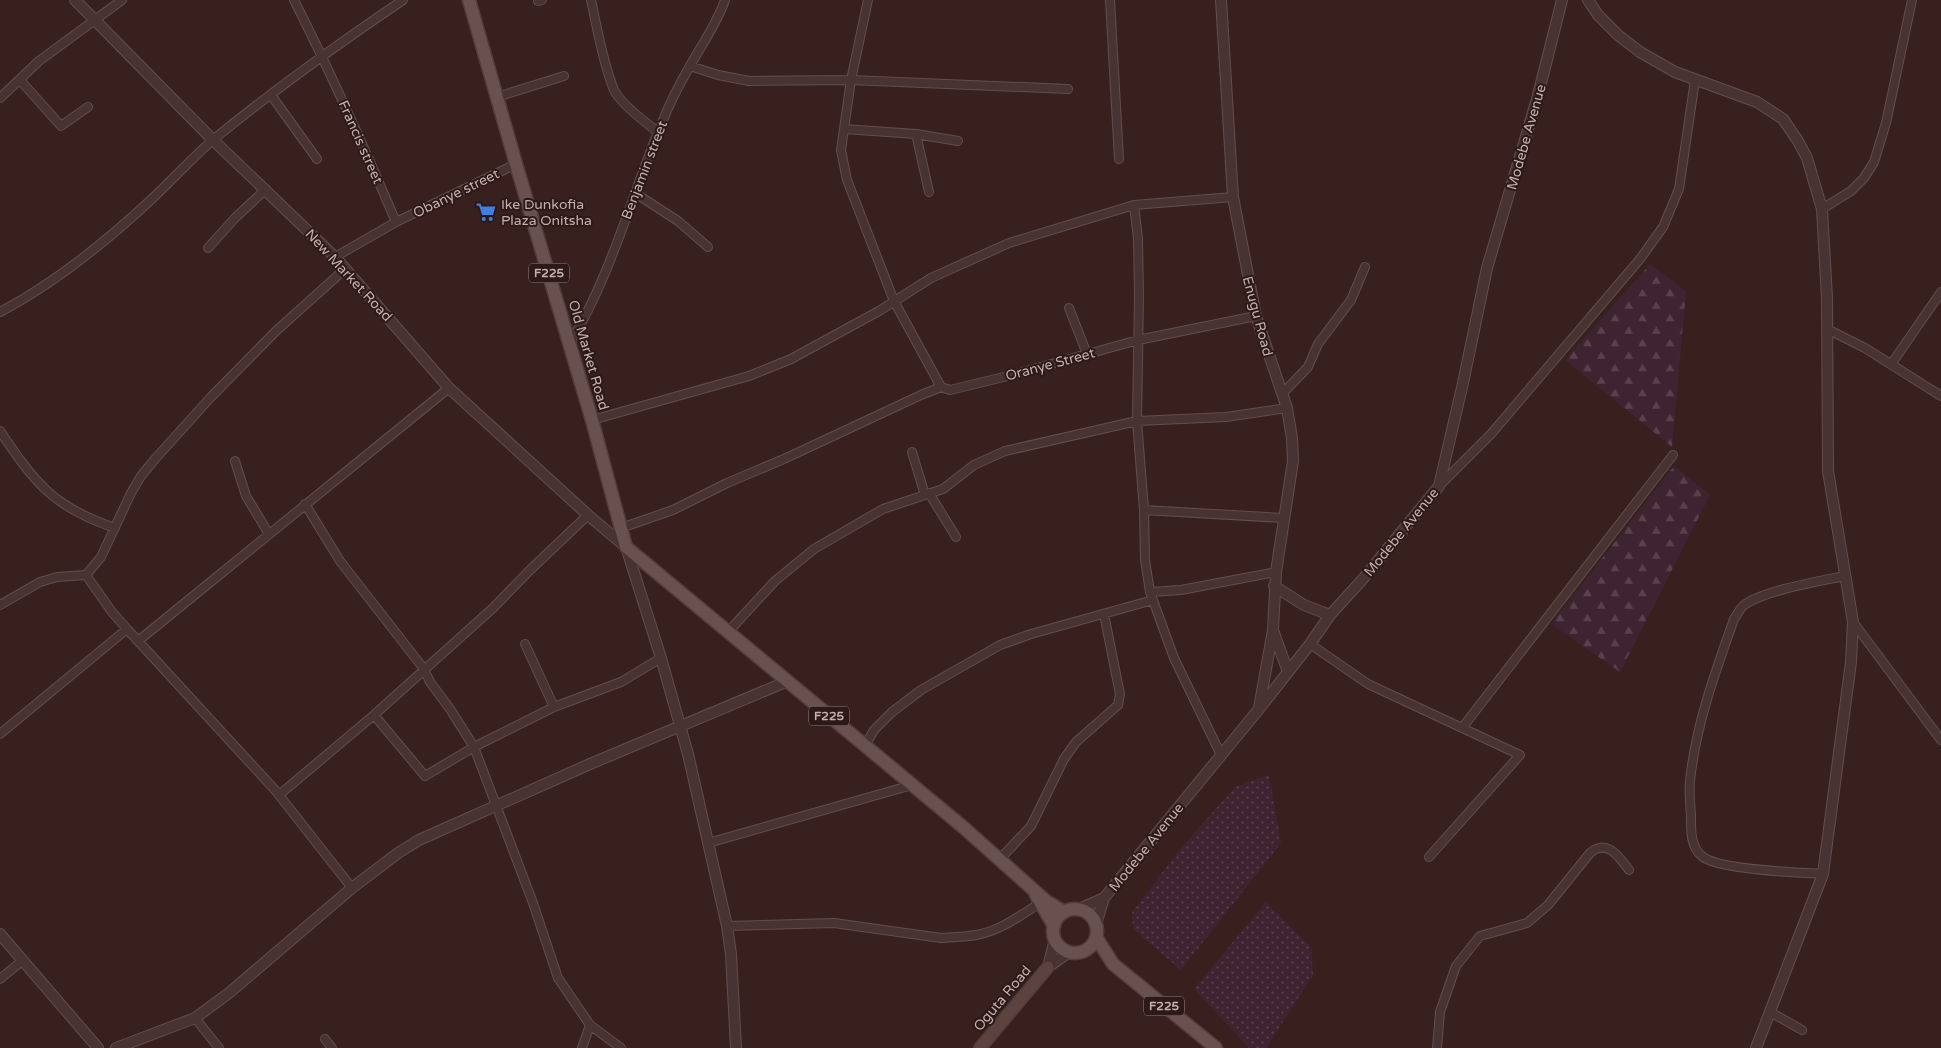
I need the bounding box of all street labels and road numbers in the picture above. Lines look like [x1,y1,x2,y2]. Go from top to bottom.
street label: Modebe Avenue [1503,82,1550,192]
street label: Francis street [335,98,387,187]
street label: Benjamin street [618,118,671,222]
street label: Obanye street [410,165,503,222]
street label: New Market Road [302,226,396,325]
road number: F225 [529,264,569,282]
street label: Enugu Road [1239,274,1276,358]
street label: Old Market Road [565,298,612,412]
street label: Oranye Street [1004,344,1097,385]
street label: Modebe Avenue [1360,485,1442,580]
road number: F225 [809,706,849,726]
street label: Modebe Avenue [1105,800,1187,895]
street label: Oguta Road [970,962,1035,1035]
road number: F225 [1144,996,1184,1016]

